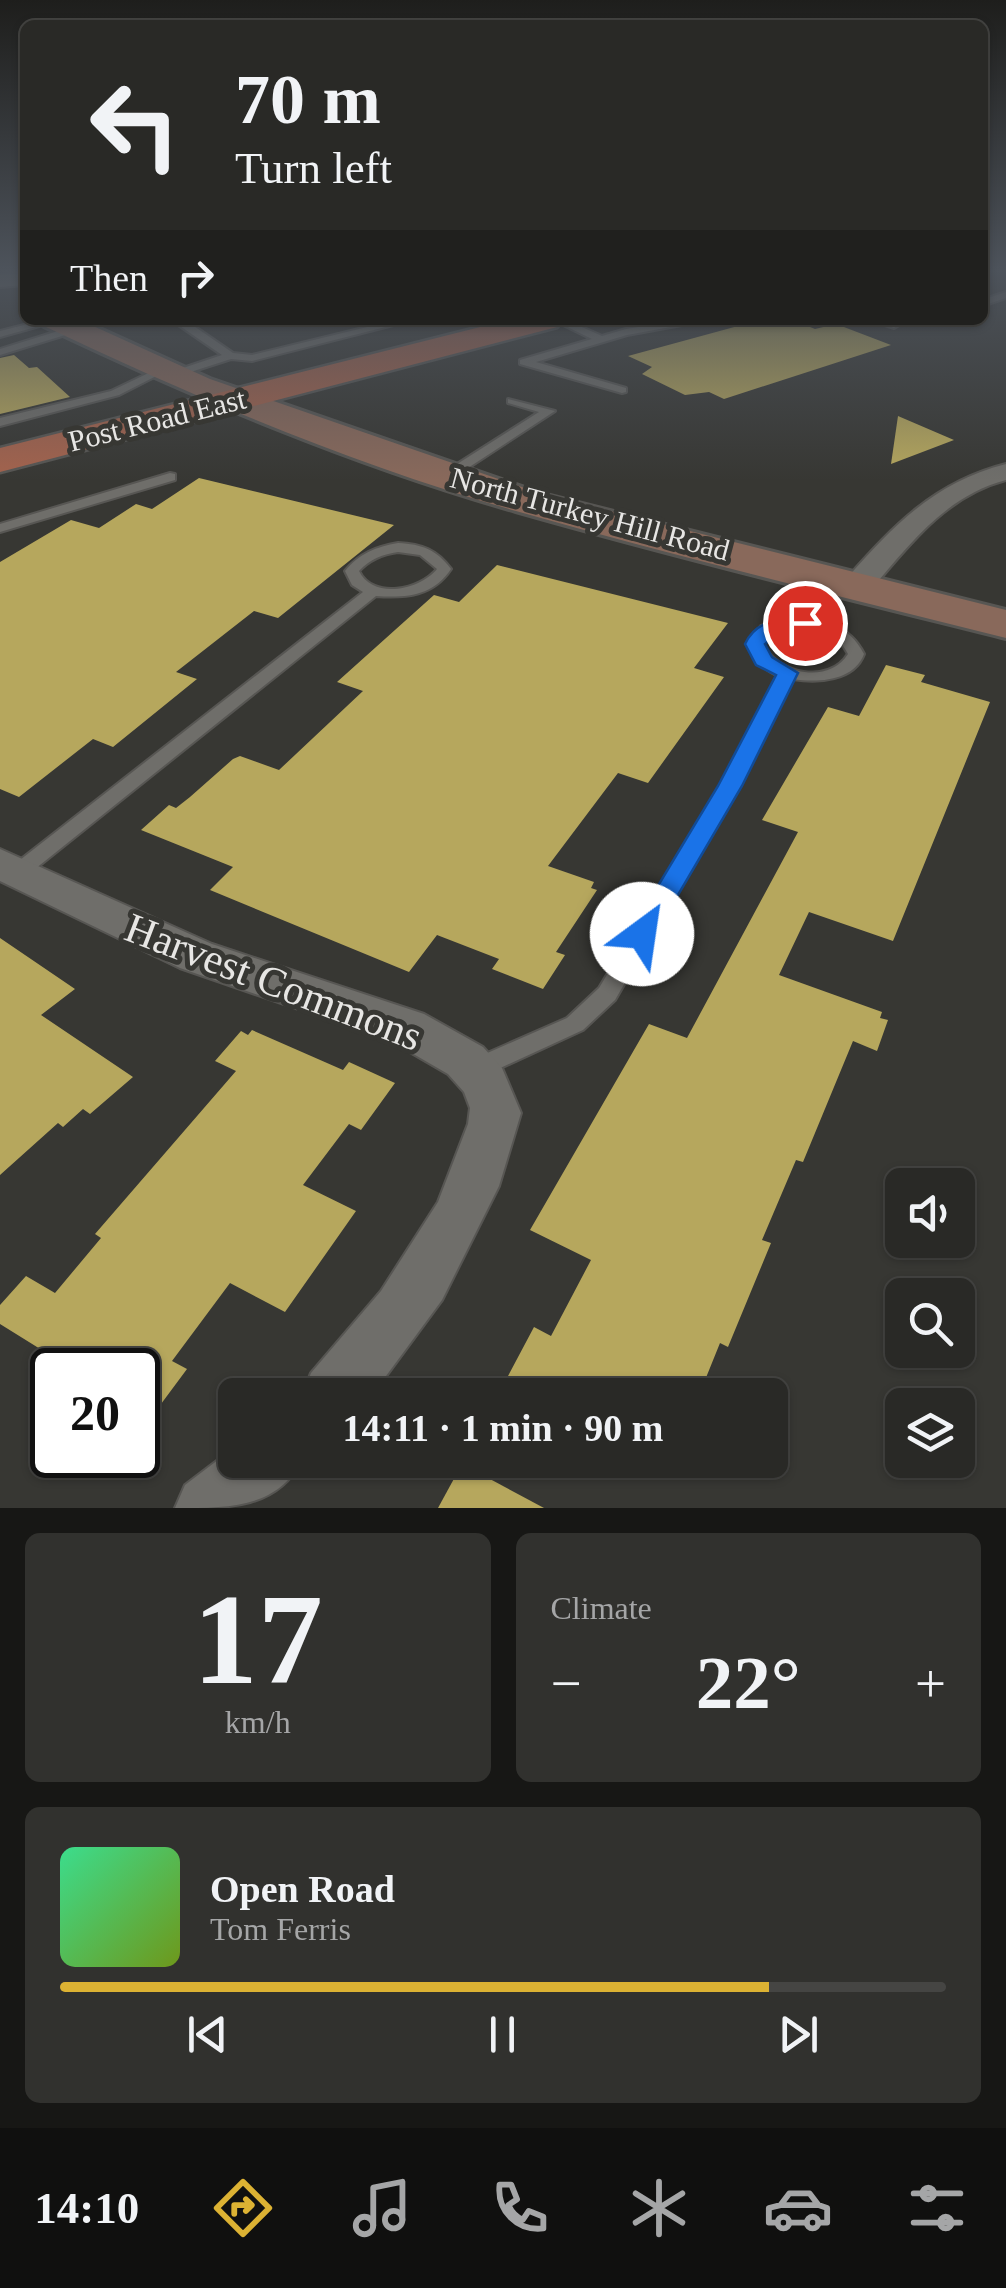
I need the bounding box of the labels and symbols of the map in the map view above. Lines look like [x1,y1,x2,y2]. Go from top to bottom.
street label: Post Road East [65,381,250,457]
street label: North Turkey Hill Road [447,460,733,567]
pin [763,581,848,666]
position arrow [590,882,694,986]
street label: Harvest Commons [119,904,428,1060]
speed limit sign: 20 [30,1348,160,1478]

